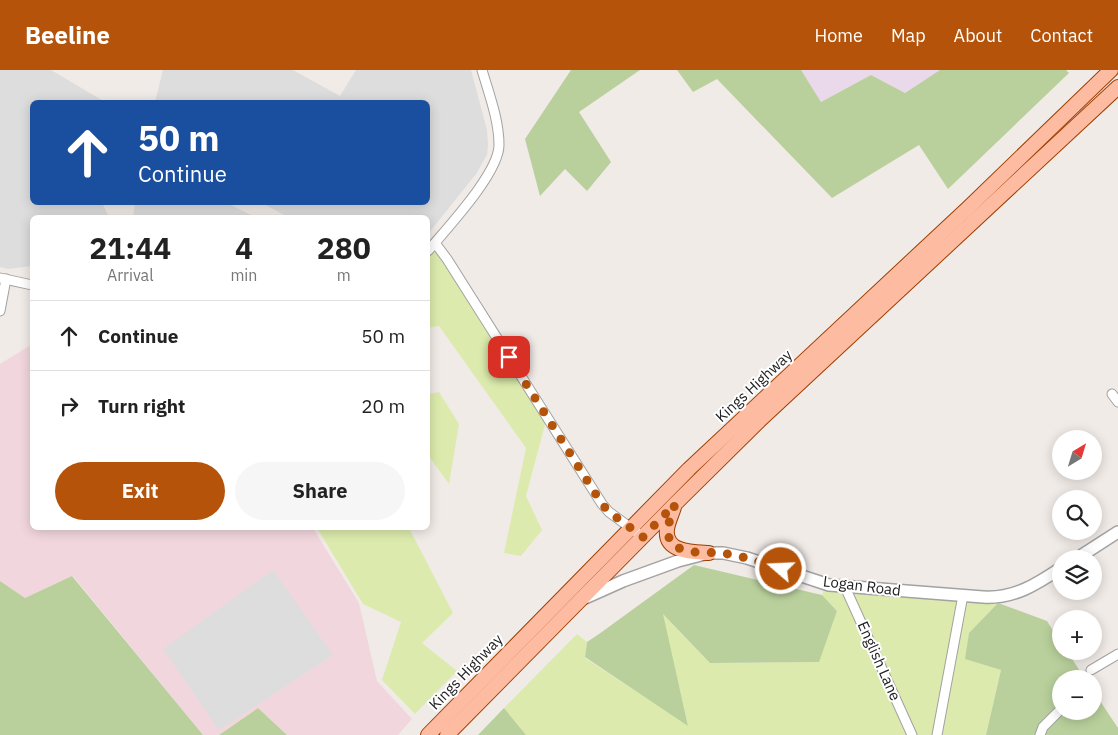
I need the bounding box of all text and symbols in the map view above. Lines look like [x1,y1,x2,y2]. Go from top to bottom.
text: Beeline [25,19,110,51]
text: Home [815,24,863,47]
text: Map [891,24,926,47]
text: About [954,24,1002,47]
text: Contact [1030,24,1093,47]
text: 50 m [138,115,220,161]
icon: ahead [55,120,120,185]
text: Continue [138,159,227,188]
text: 21:44 [89,228,171,267]
text: 4 [235,228,253,267]
text: 280 [317,228,371,267]
text: Arrival [107,265,154,285]
text: min [230,265,257,285]
text: m [337,265,351,285]
icon: ahead [55,322,83,350]
text: Continue [98,324,178,348]
text: 50 m [361,324,405,348]
pin [488,336,530,378]
icon: arrive [495,343,523,371]
street label: Kings Highway [711,345,796,426]
icon: right [55,392,83,420]
text: Turn right [98,394,185,418]
text: 20 m [361,394,405,418]
north arrow [1052,430,1102,480]
map controls [1052,430,1102,720]
button: Exit [55,462,225,520]
button: Share [235,462,405,520]
button: search [1052,490,1102,540]
position arrow [754,542,806,594]
button: layers [1052,550,1102,600]
street label: Logan Road [822,571,902,600]
button: + [1052,610,1102,660]
street label: English Lane [854,618,905,703]
street label: Kings Highway [425,629,507,714]
button: − [1052,670,1102,720]

